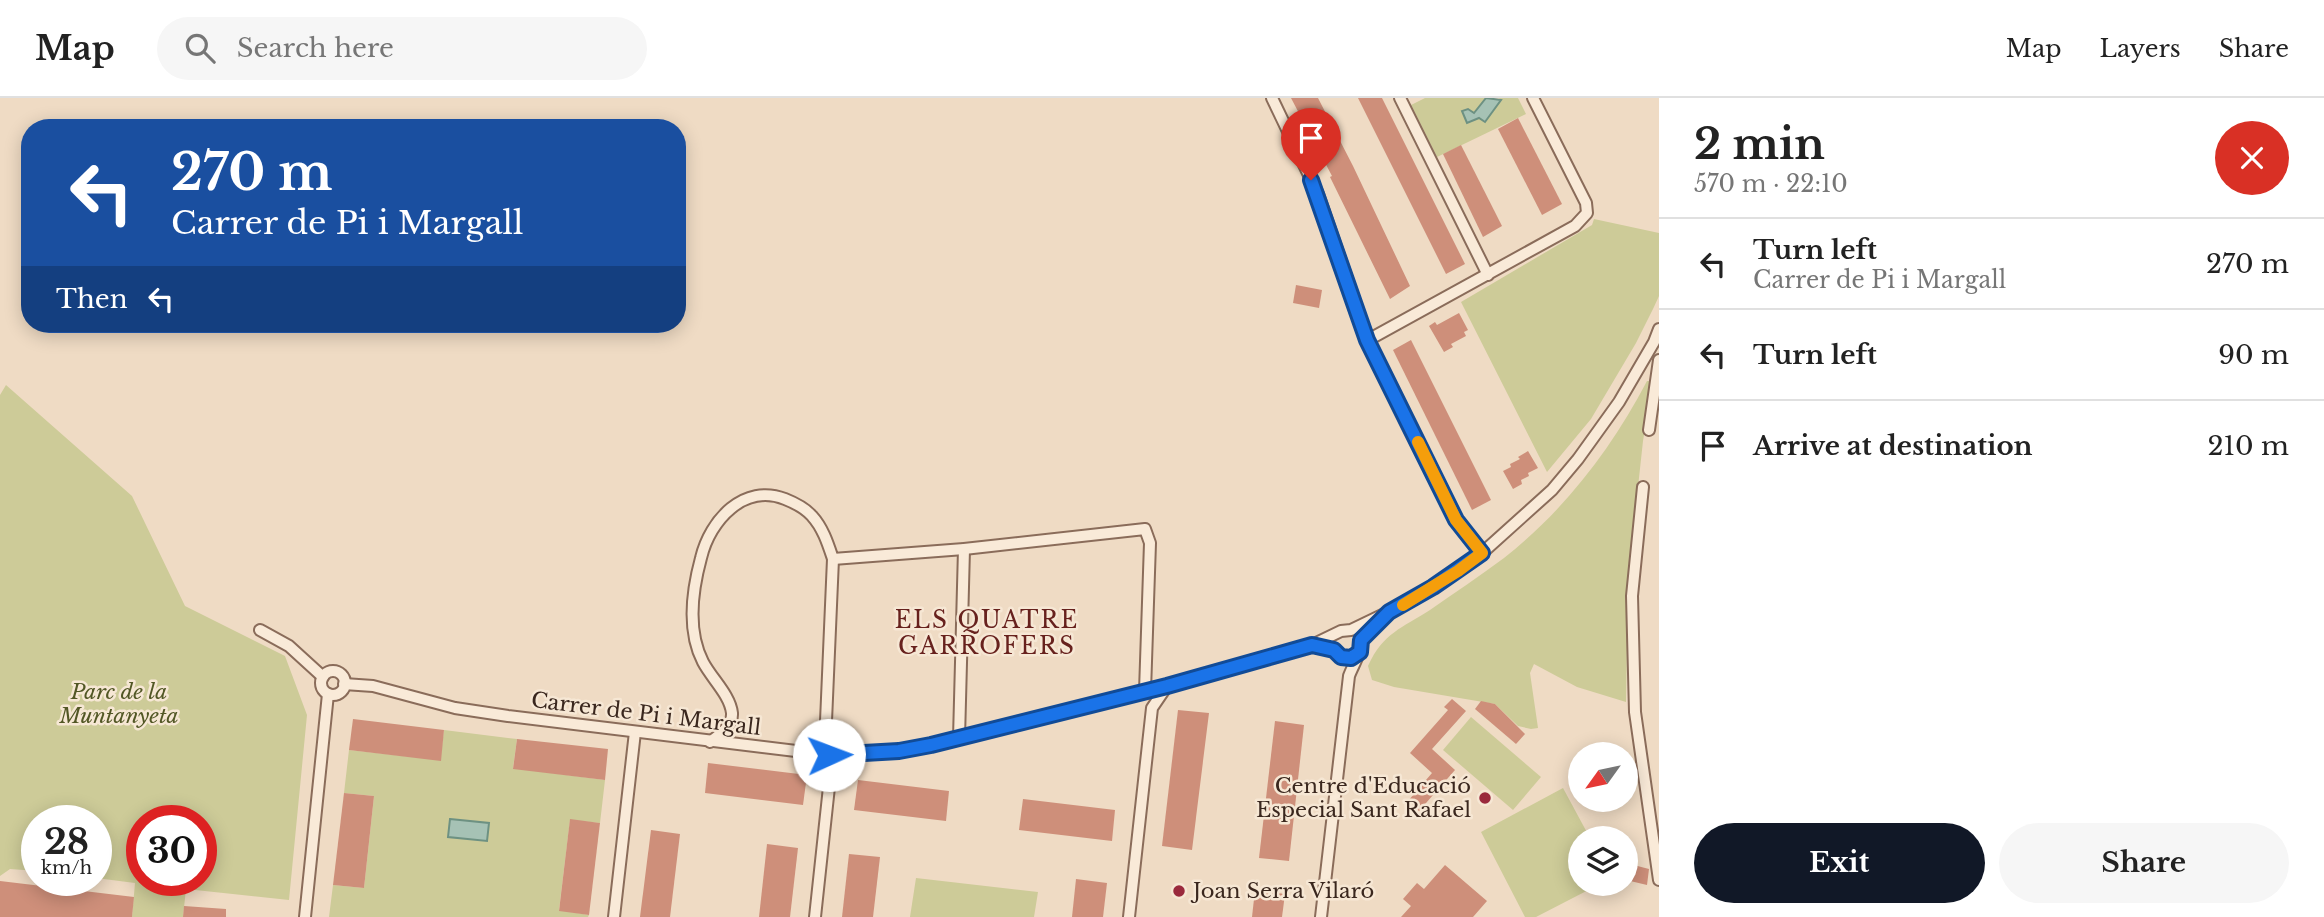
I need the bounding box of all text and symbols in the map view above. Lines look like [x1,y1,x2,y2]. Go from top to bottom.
search box [157,17,647,80]
text: Map [35,28,115,69]
icon: search [181,29,219,67]
text: Search here [237,32,394,64]
text: Map [2006,34,2062,63]
text: Layers [2100,34,2181,63]
text: Share [2219,34,2289,63]
pin [1281,108,1341,180]
text: 2 min [1694,118,1825,170]
icon: arrive [1292,119,1330,157]
button: close [2215,121,2289,195]
text: 270 m [171,142,332,203]
icon: left [56,147,147,238]
text: 570 m · 22:10 [1694,170,1848,198]
text: Carrer de Pi i Margall [171,203,523,243]
text: Turn left [1753,234,1877,266]
icon: left [1694,245,1732,283]
text: 270 m [2206,248,2289,280]
text: Carrer de Pi i Margall [1753,266,2006,294]
icon: left [142,280,180,318]
text: Then [56,283,128,315]
icon: left [1694,336,1732,374]
text: Turn left [1753,339,1877,371]
text: 90 m [2218,339,2289,371]
icon: arrive [1694,427,1732,465]
text: Arrive at destination [1753,430,2033,462]
text: 210 m [2207,430,2289,462]
district label: ELS QUATRE GARROFERS [895,606,1079,660]
park label: Parc de la Muntanyeta [58,679,179,729]
street label: Carrer de Pi i Margall [530,687,763,741]
position arrow [792,718,866,792]
north arrow [1568,742,1638,812]
map controls [1568,742,1638,896]
place label: Centre d'Educació Especial Sant Rafael [1256,773,1471,823]
marker: Centre d'Educació Especial Sant Rafael [1477,790,1493,806]
speed limit sign: 30 [126,805,217,896]
text: 28 [44,820,89,863]
button: Exit [1694,823,1985,903]
button: Share [1999,823,2289,903]
button: layers [1568,826,1638,896]
text: km/h [41,857,92,879]
place label: Joan Serra Vilaró [1190,878,1374,904]
marker: Joan Serra Vilaró [1171,883,1187,899]

